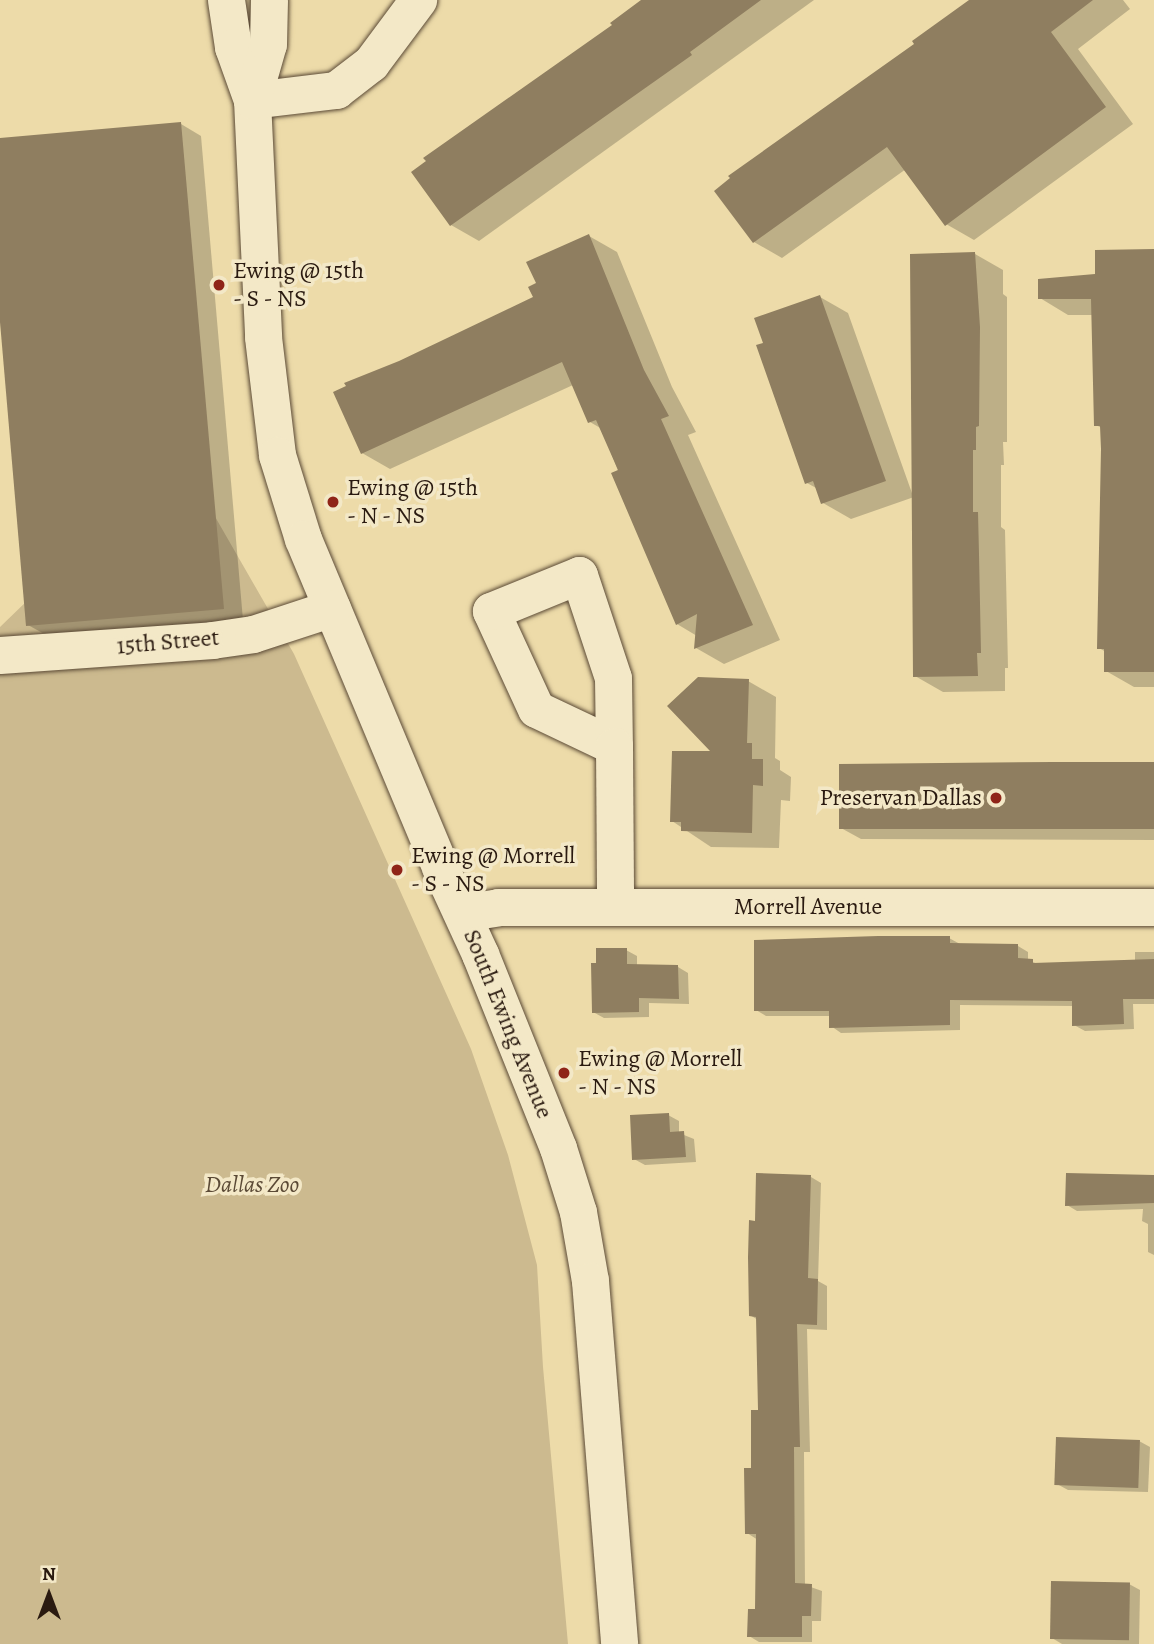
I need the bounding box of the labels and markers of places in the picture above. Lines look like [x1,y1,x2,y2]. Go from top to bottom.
place label: Ewing @ 15th - S - NS [233,257,364,313]
marker: Ewing @ 15th - S - NS [211,277,227,293]
place label: Ewing @ 15th - N - NS [347,474,478,530]
marker: Ewing @ 15th - N - NS [325,494,341,510]
place label: Preservan Dallas [819,784,982,812]
marker: Preservan Dallas [988,790,1004,806]
place label: Ewing @ Morrell - S - NS [411,842,575,898]
marker: Ewing @ Morrell - S - NS [389,862,405,878]
place label: Ewing @ Morrell - N - NS [578,1045,742,1101]
marker: Ewing @ Morrell - N - NS [556,1065,572,1081]

